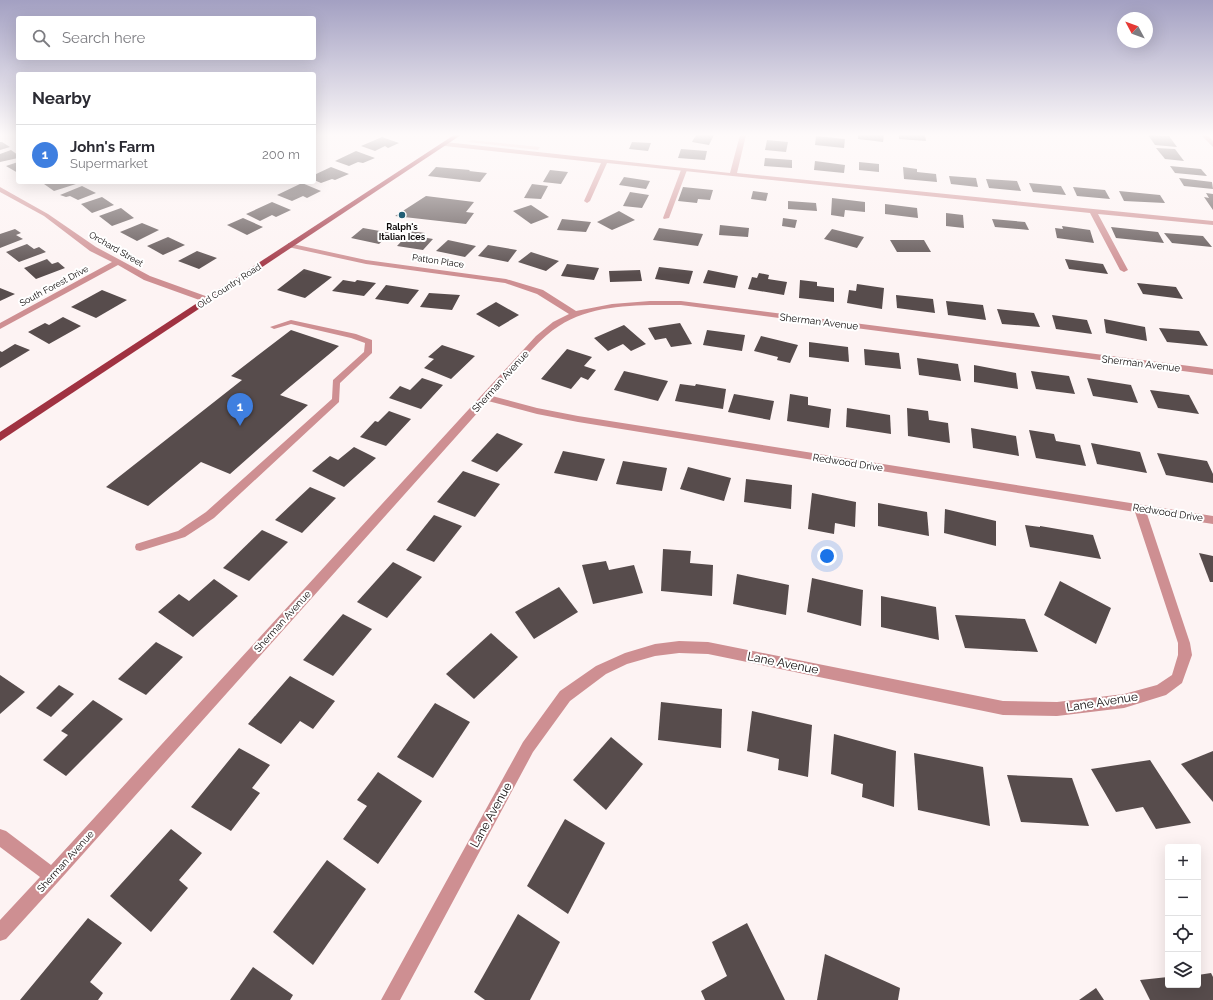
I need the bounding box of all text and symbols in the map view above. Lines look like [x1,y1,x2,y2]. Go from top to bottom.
north arrow [1117,12,1153,48]
search box [16,16,316,60]
icon: search [30,27,52,49]
text: Search here [62,29,145,47]
text: Nearby [32,88,91,108]
text: John's Farm [70,138,155,156]
text: 1 [42,147,48,162]
text: 200 m [262,147,300,162]
text: Supermarket [70,156,148,171]
marker: Ralph's Italian Ices [397,210,407,220]
place label: Ralph's Italian Ices [379,222,426,242]
street label: Orchard Street [87,229,145,269]
street label: Patton Place [411,252,465,270]
street label: Old Country Road [195,261,263,310]
street label: South Forest Drive [18,263,91,308]
street label: Sherman Avenue [779,311,859,332]
street label: Sherman Avenue [470,348,531,414]
street label: Sherman Avenue [1101,353,1181,374]
pin: 1 [227,393,253,426]
street label: Redwood Drive [812,452,884,473]
street label: Redwood Drive [1132,502,1204,523]
your location [817,546,837,566]
street label: Sherman Avenue [252,588,313,654]
street label: Lane Avenue [746,649,820,677]
street label: Lane Avenue [1065,689,1139,715]
street label: Lane Avenue [467,780,515,850]
street label: Sherman Avenue [35,828,96,894]
map controls [1165,844,1201,988]
button: + [1165,844,1201,880]
button: − [1165,880,1201,916]
button: locate [1165,916,1201,952]
button: layers [1165,952,1201,988]

